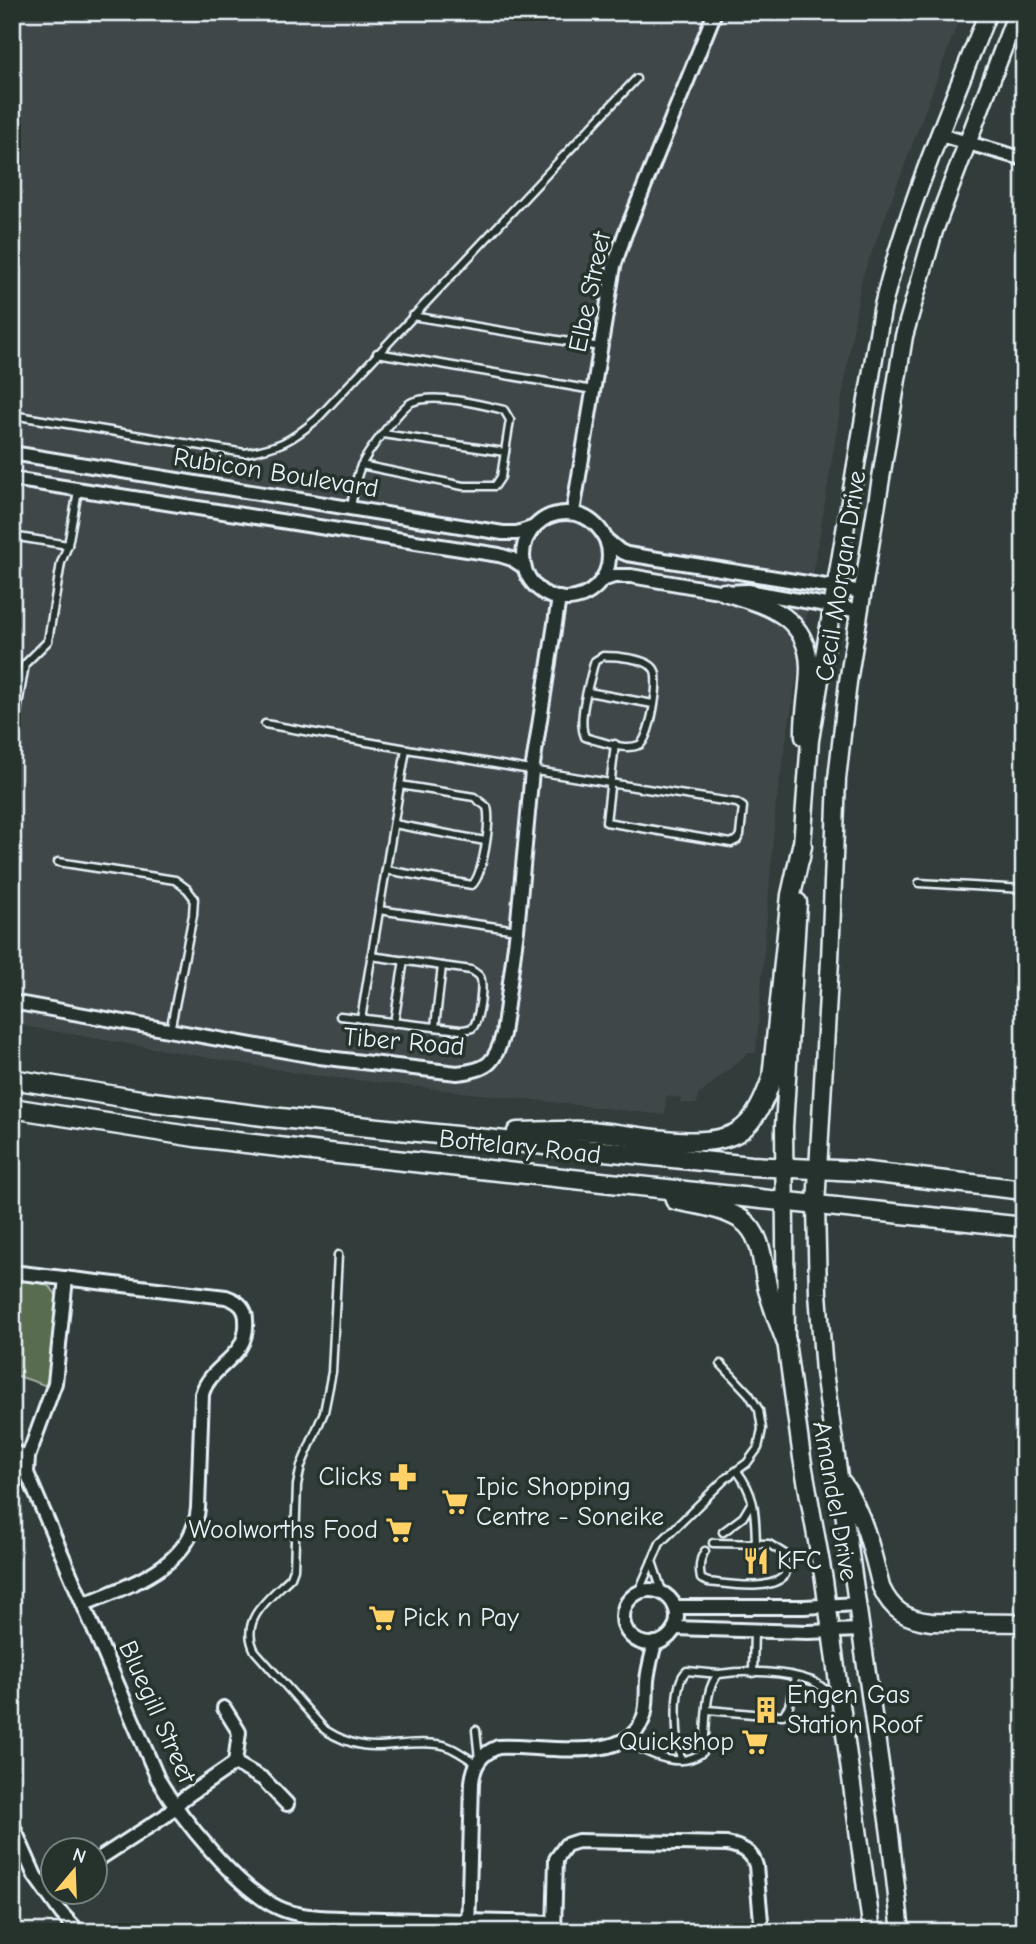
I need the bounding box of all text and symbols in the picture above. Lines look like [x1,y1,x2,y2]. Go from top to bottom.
street label: Elbe Street [563,228,618,355]
street label: Rubicon Boulevard [171,442,381,504]
street label: Cecil Morgan Drive [810,468,872,684]
street label: Tiber Road [342,1022,466,1062]
street label: Bottelary Road [438,1124,602,1170]
street label: Amandel Drive [806,1419,864,1583]
place label: Clicks [319,1462,382,1492]
pharmacy icon: Clicks [388,1462,418,1492]
place label: Ipic Shopping Centre - Soneike [476,1472,664,1532]
supermarket icon: Ipic Shopping Centre - Soneike [440,1487,470,1517]
place label: Woolworths Food [188,1515,378,1545]
supermarket icon: Woolworths Food [384,1515,414,1545]
restaurant icon: KFC [741,1546,771,1576]
place label: KFC [777,1546,822,1576]
supermarket icon: Pick n Pay [367,1603,397,1633]
place label: Pick n Pay [403,1603,519,1633]
street label: Bluegill Street [112,1636,202,1789]
place label: Engen Gas Station Roof [787,1680,923,1740]
building icon: Engen Gas Station Roof [751,1695,781,1725]
place label: Quickshop [619,1727,734,1757]
supermarket icon: Quickshop [740,1727,770,1757]
north arrow [38,1836,108,1906]
text: N [70,1843,89,1868]

